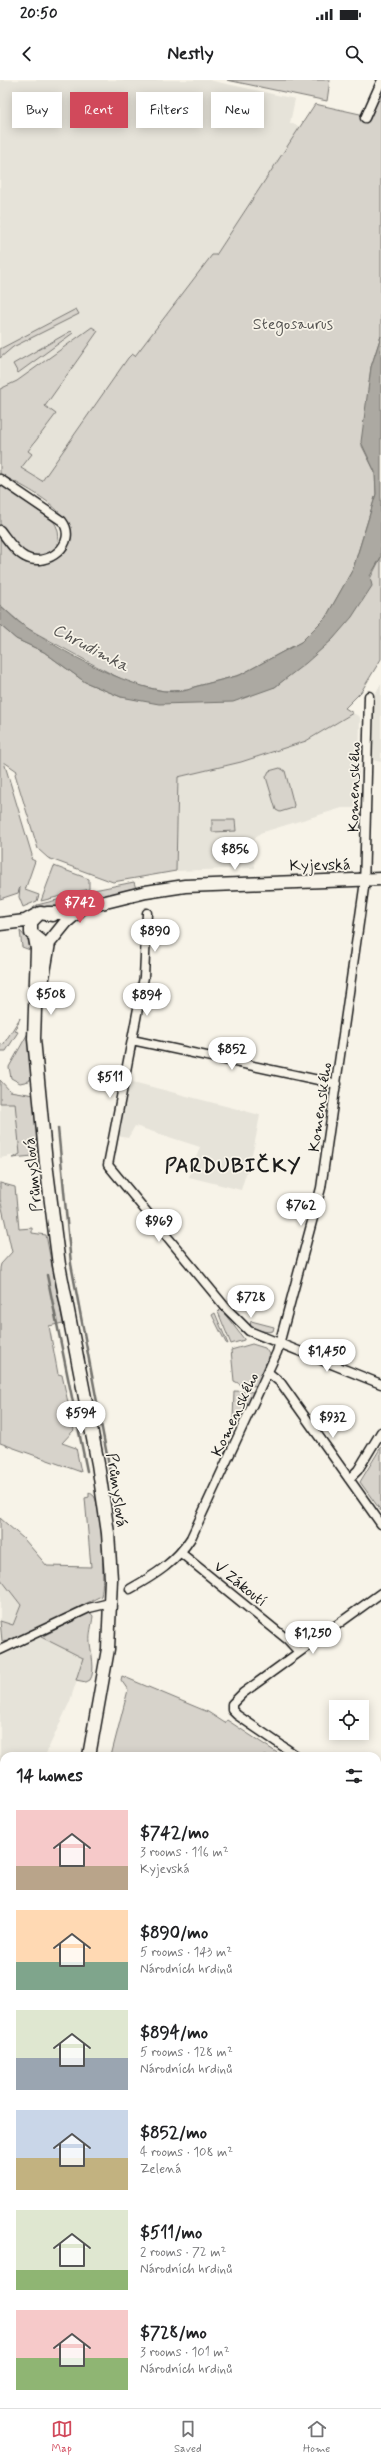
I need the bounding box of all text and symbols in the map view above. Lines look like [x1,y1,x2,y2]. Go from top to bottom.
text: 20:50 [20,4,58,24]
text: Nestly [167,42,214,66]
icon: back [16,43,38,65]
icon: search [343,43,365,65]
chip: Buy [12,92,62,128]
chip: Rent [70,92,128,128]
chip: Filters [136,92,203,128]
chip: New [211,92,264,128]
park label: Stegosaurus [253,314,333,336]
water label: Chrudimka [49,619,133,677]
street label: Komenského [343,742,366,832]
pin: $856 [211,837,259,871]
text: $856 [221,841,249,858]
street label: Kyjevská [289,854,351,877]
pin: $742 [56,890,104,924]
text: $742 [64,894,96,911]
pin: $890 [131,919,179,953]
text: $890 [140,923,170,940]
pin: $508 [27,982,75,1016]
pin: $894 [123,983,171,1017]
text: $508 [36,986,66,1003]
text: $894 [132,987,162,1004]
pin: $852 [208,1037,256,1071]
text: $852 [217,1041,247,1058]
street label: Komenského [304,1061,337,1153]
pin: $511 [86,1065,134,1099]
text: $511 [97,1069,123,1086]
street label: Průmyslová [19,1137,48,1213]
district label: PARDUBIČKY [165,1153,301,1180]
pin: $762 [277,1193,325,1227]
text: $762 [286,1197,316,1214]
pin: $969 [135,1209,183,1243]
text: $969 [145,1213,173,1230]
pin: $728 [227,1285,275,1319]
text: $728 [236,1289,266,1306]
pin: $1,450 [294,1339,360,1373]
text: $1,450 [308,1343,346,1360]
street label: Komenského [207,1369,264,1460]
pin: $594 [57,1401,105,1435]
text: $594 [66,1405,96,1422]
pin: $932 [309,1405,357,1439]
text: $932 [319,1409,347,1426]
street label: Průmyslová [101,1452,132,1529]
street label: V Zákoutí [209,1556,271,1612]
pin: $1,250 [280,1621,346,1655]
text: $1,250 [294,1625,332,1642]
map controls [329,1700,369,1740]
button: locate [329,1700,369,1740]
text: 14 homes [16,1765,83,1787]
icon: filters [343,1765,365,1787]
text: $742/mo [140,1822,209,1844]
icon: home [48,1826,96,1874]
text: 3 rooms · 116 m² [140,1844,229,1861]
text: Kyjevská [140,1861,190,1878]
text: $890/mo [140,1922,208,1944]
icon: home [48,1926,96,1974]
text: 5 rooms · 143 m² [140,1944,232,1961]
text: Národních hrdinů [140,1961,232,1978]
text: $894/mo [140,2022,208,2044]
icon: home [48,2026,96,2074]
text: 5 rooms · 128 m² [140,2044,233,2061]
text: Národních hrdinů [140,2061,232,2078]
text: $852/mo [140,2122,207,2144]
icon: home [48,2126,96,2174]
text: 4 rooms · 108 m² [140,2144,233,2161]
text: Zelená [140,2161,181,2178]
text: $511/mo [140,2222,202,2244]
icon: home [48,2226,96,2274]
text: 2 rooms · 72 m² [140,2244,226,2261]
text: Národních hrdinů [140,2261,232,2278]
text: $728/mo [140,2322,207,2344]
icon: home [48,2326,96,2374]
text: 3 rooms · 101 m² [140,2344,229,2361]
text: Národních hrdinů [140,2361,232,2378]
tab: Map [51,2418,73,2456]
tab: Saved [174,2418,202,2456]
tab: Home [303,2418,330,2456]

